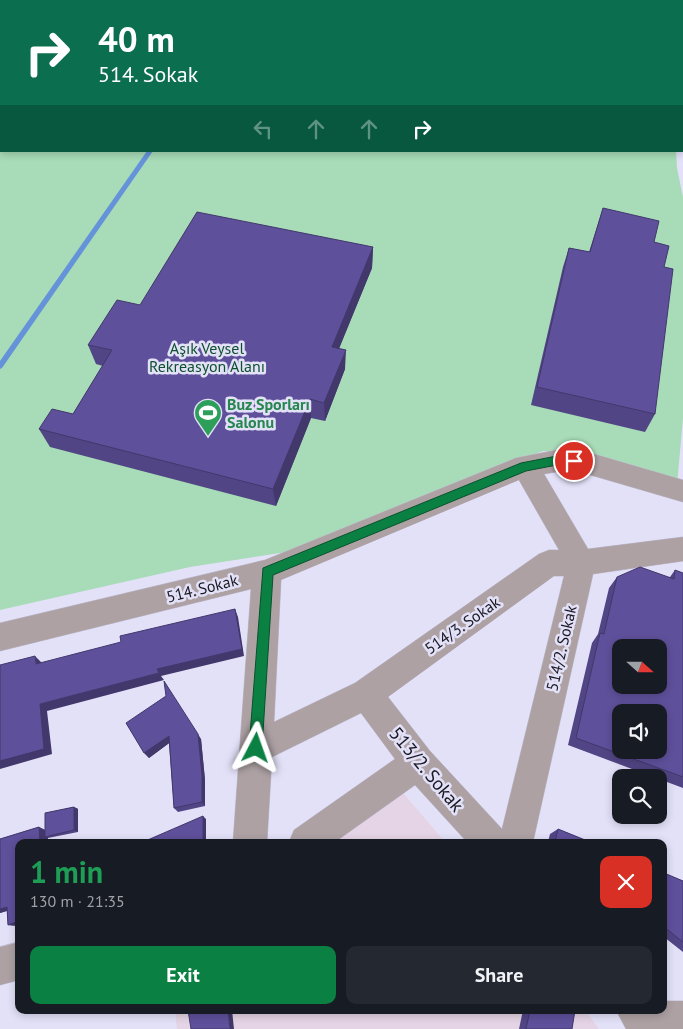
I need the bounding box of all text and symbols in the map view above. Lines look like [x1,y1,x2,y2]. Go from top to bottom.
text: 40 m [98,16,175,62]
icon: right [15,20,80,85]
text: 514. Sokak [98,60,198,88]
icon: left [249,115,277,143]
icon: ahead [302,115,330,143]
icon: ahead [355,115,383,143]
icon: right [408,115,436,143]
park label: Aşık Veysel Rekreasyon Alanı [149,338,265,376]
place label: Buz Sporları Salonu [227,394,310,432]
sports icon: Buz Sporları Salonu [193,398,223,437]
pin [553,440,595,482]
icon: arrive [560,447,588,475]
street label: 514. Sokak [164,569,240,607]
street label: 514/3. Sokak [420,592,504,658]
street label: 514/2. Sokak [541,603,581,693]
north arrow [612,639,668,694]
map controls [612,639,667,824]
button: sound [612,704,667,759]
position arrow [229,721,281,773]
street label: 513/2. Sokak [384,722,470,816]
button: search [612,769,667,824]
text: 1 min [30,852,103,891]
button: close [600,856,652,908]
text: 130 m · 21:35 [30,891,125,911]
button: Exit [30,946,336,1004]
button: Share [346,946,652,1004]

